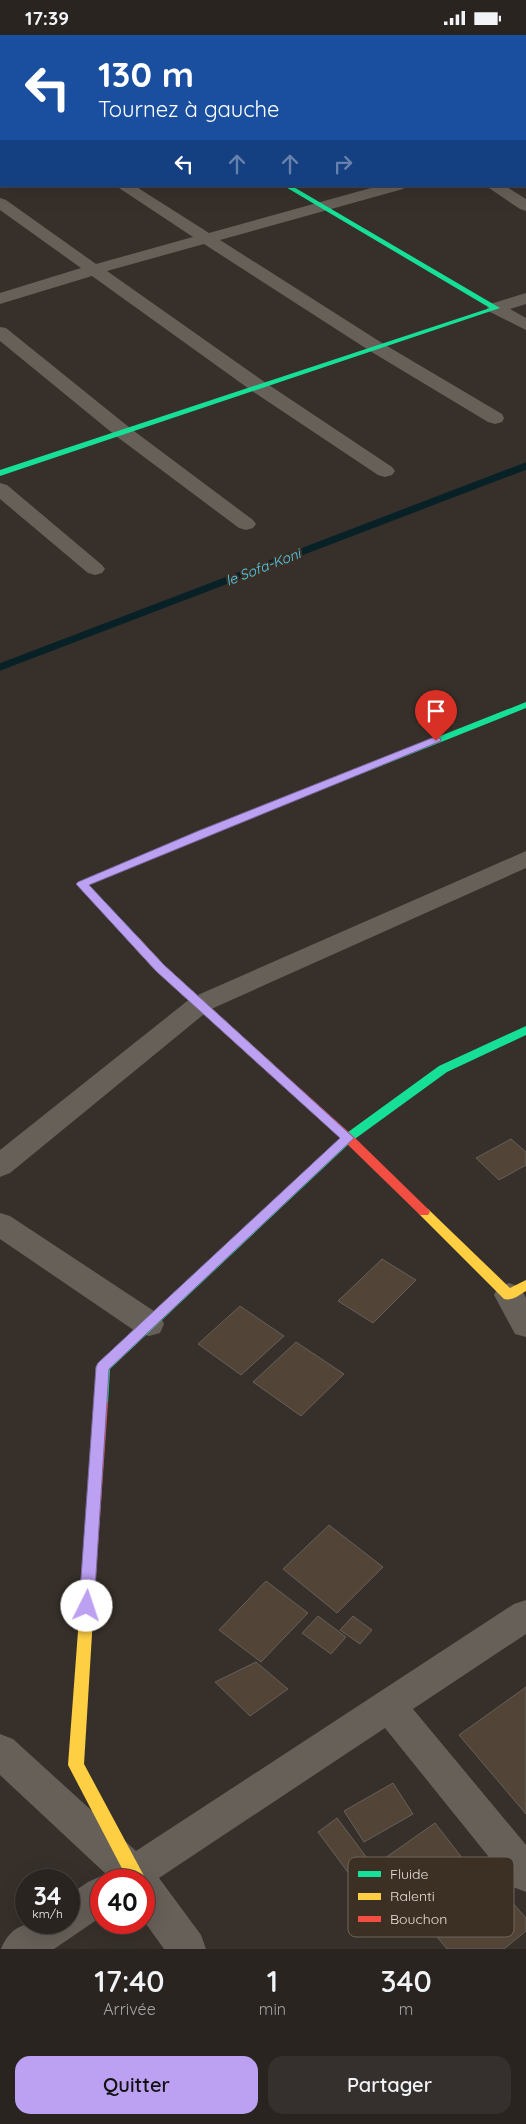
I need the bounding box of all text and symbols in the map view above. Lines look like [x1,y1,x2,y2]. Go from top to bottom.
text: 17:39 [25,6,69,30]
text: 130 m [98,52,194,96]
icon: left [15,55,80,120]
text: Tournez à gauche [98,95,280,123]
icon: left [170,150,198,178]
icon: ahead [223,150,251,178]
icon: ahead [276,150,304,178]
icon: right [329,150,357,178]
water label: le Sofa-Koni [223,544,305,590]
pin [415,690,457,741]
icon: arrive [422,697,450,725]
position arrow [60,1579,112,1631]
legend [348,1857,514,1937]
text: Fluide [390,1865,429,1883]
speed limit sign: 40 [90,1869,155,1934]
text: 34 [33,1880,62,1911]
text: Ralenti [390,1887,435,1905]
text: km/h [32,1906,63,1921]
text: Bouchon [390,1910,447,1928]
text: 17:40 [94,1962,165,2000]
text: 1 [267,1962,278,2000]
text: 340 [380,1962,432,2000]
text: Arrivée [103,1999,156,2019]
text: min [259,1999,286,2019]
text: m [399,1999,413,2019]
button: Quitter [15,2056,258,2114]
button: Partager [268,2056,511,2114]

